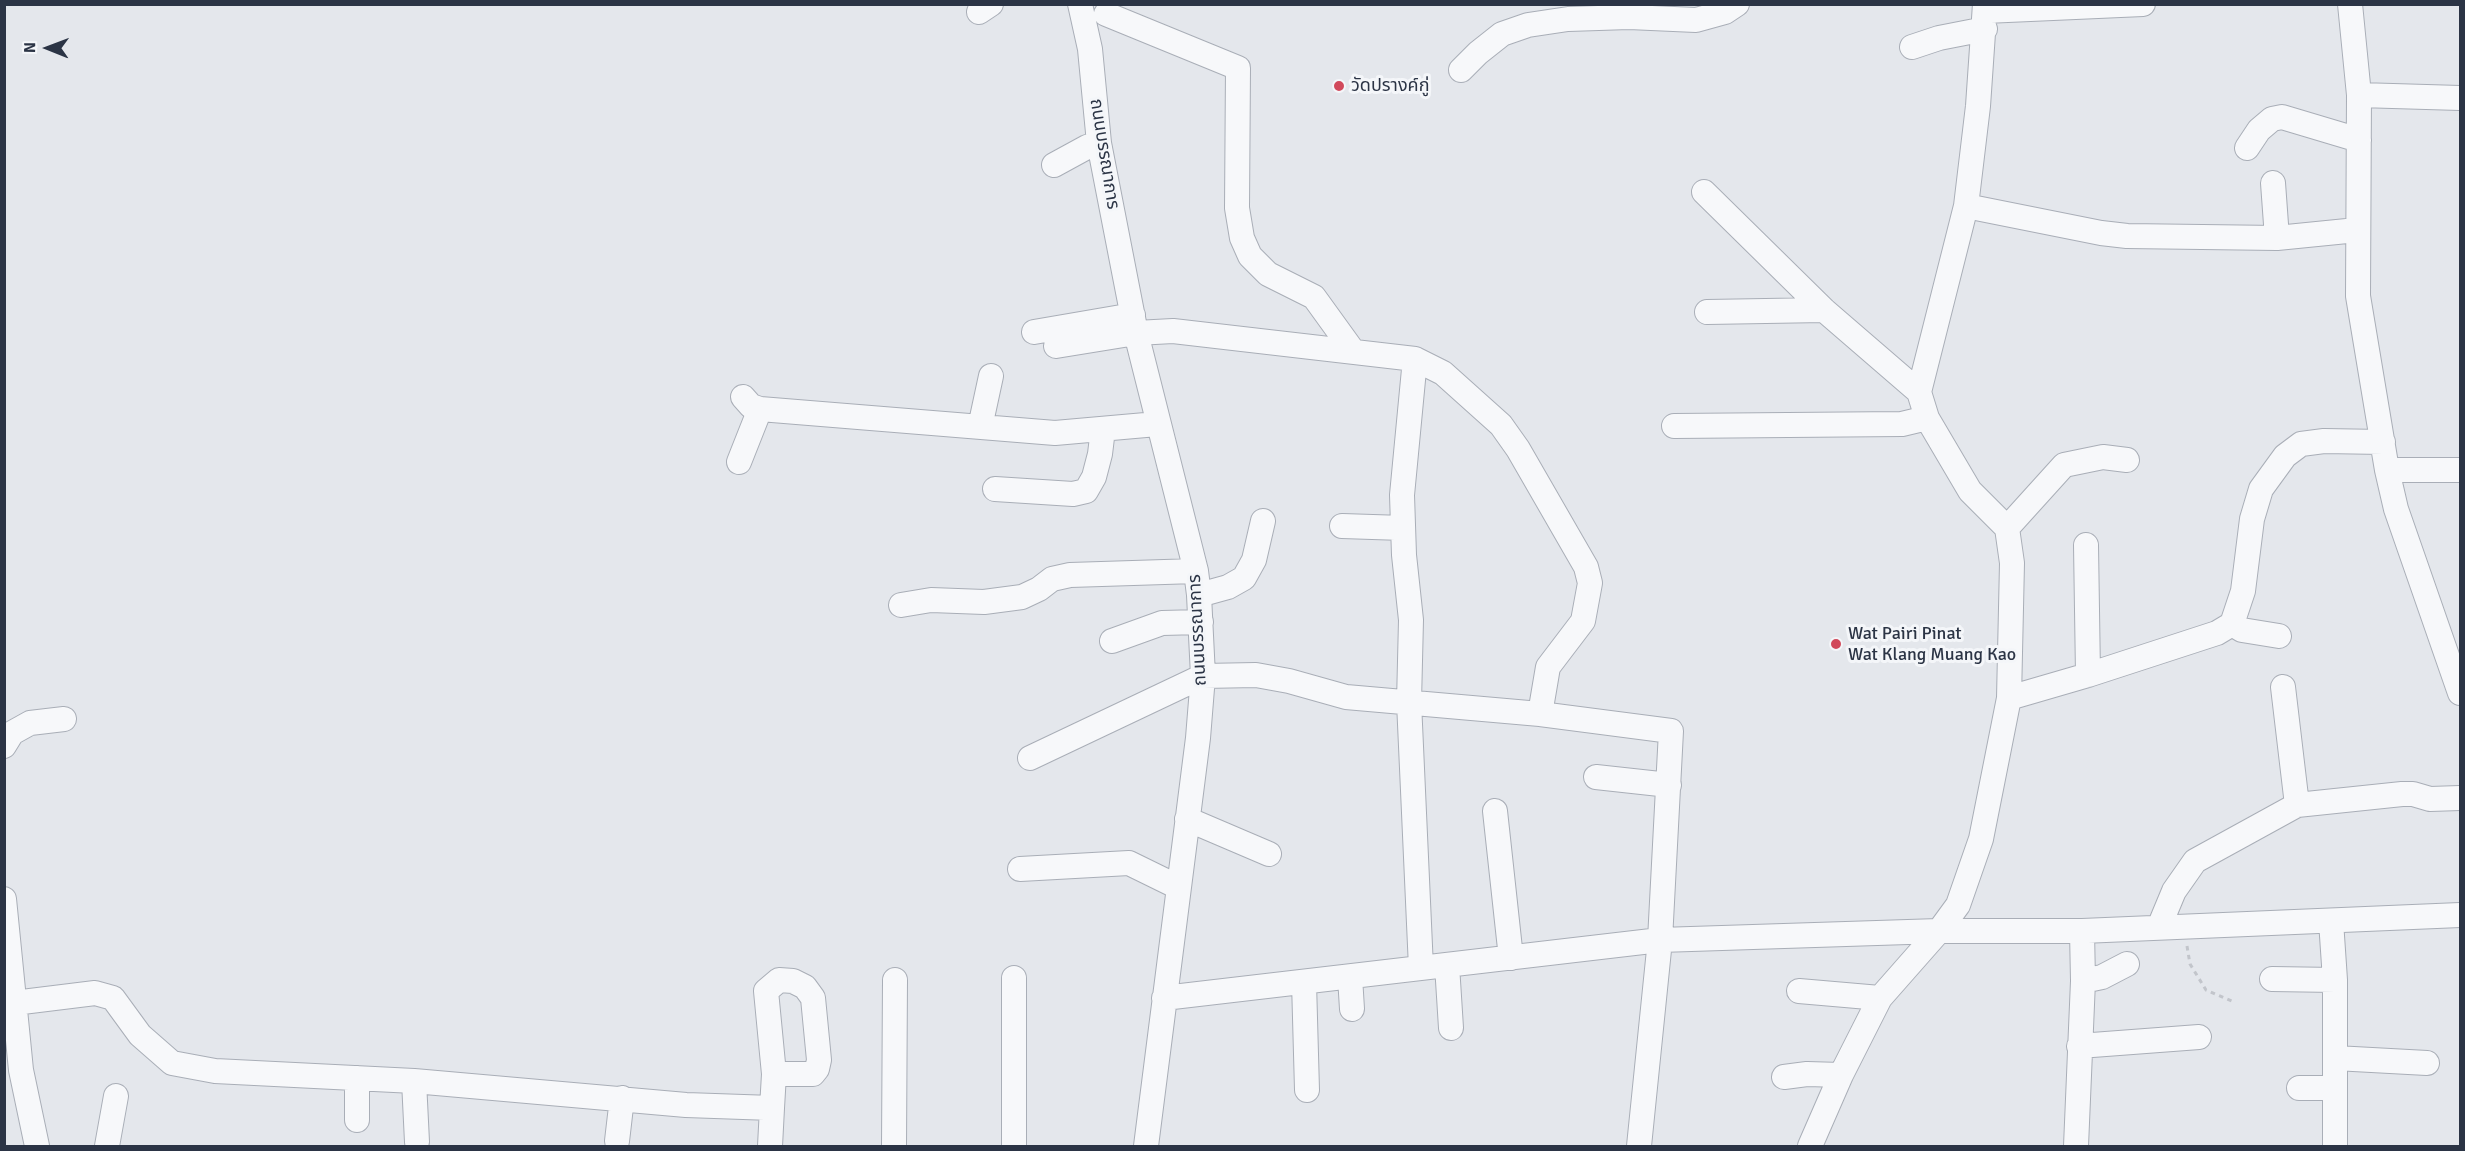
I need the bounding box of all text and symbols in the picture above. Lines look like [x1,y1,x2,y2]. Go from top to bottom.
north arrow [18,18,78,78]
text: N [20,42,40,53]
place label: วัดปรางค์กู่ [1351,75,1429,97]
marker: วัดปรางค์กู่ [1332,79,1346,93]
street label: ถนนบรรณาการ [1085,97,1123,211]
street label: ถนนบรรณาการ [1184,574,1212,686]
place label: Wat Pairi Pinat Wat Klang Muang Kao [1848,623,2016,666]
marker: Wat Pairi Pinat Wat Klang Muang Kao [1829,637,1843,651]

